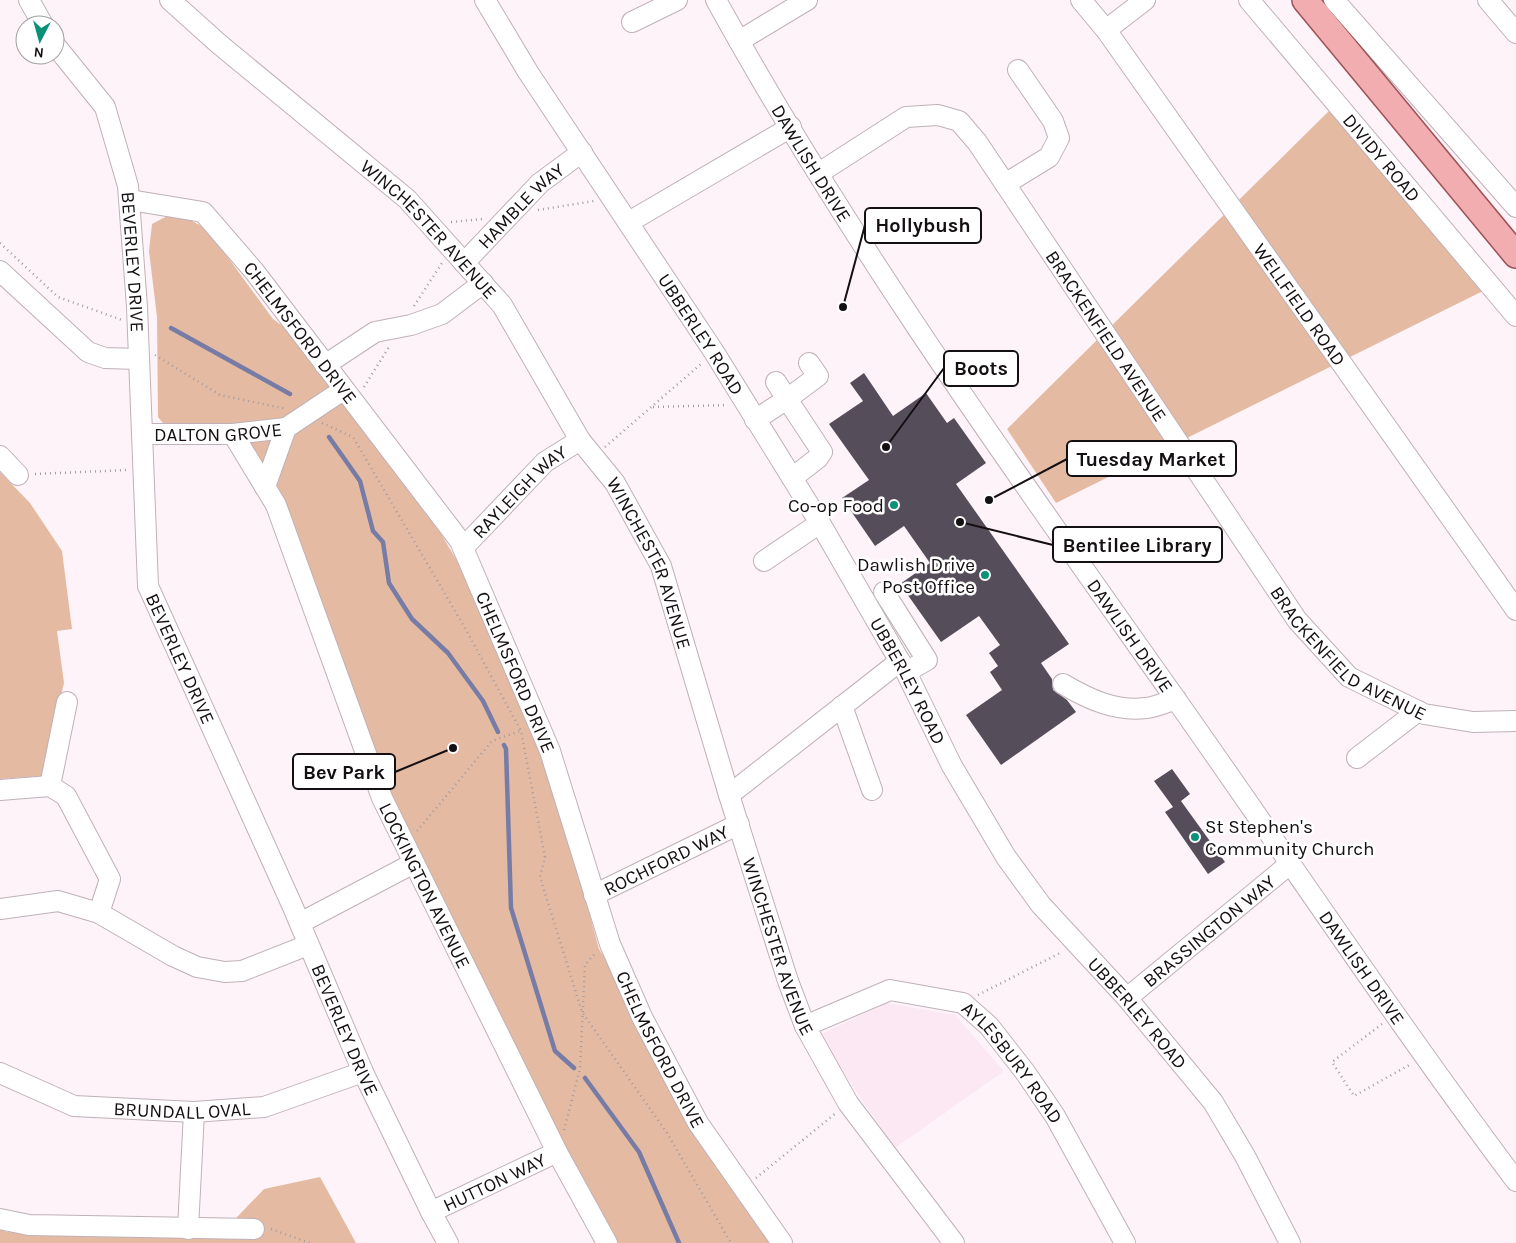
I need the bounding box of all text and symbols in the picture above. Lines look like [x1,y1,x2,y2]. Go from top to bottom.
north arrow [15,15,65,65]
text: N [33,43,45,61]
street label: DAWLISH DRIVE [766,101,855,226]
street label: DIVIDY ROAD [1338,110,1425,206]
street label: WINCHESTER AVENUE [356,155,501,303]
street label: HAMBLE WAY [474,159,569,253]
street label: BEVERLEY DRIVE [116,191,148,333]
callout: Hollybush [865,208,981,243]
text: Hollybush [875,214,971,237]
street label: WELLFIELD ROAD [1248,239,1350,370]
street label: BRACKENFIELD AVENUE [1041,246,1171,426]
street label: CHELMSFORD DRIVE [239,257,361,408]
street label: UBBERLEY ROAD [653,270,748,399]
callout: Boots [944,351,1018,386]
text: Boots [954,357,1008,380]
street label: DALTON GROVE [154,419,283,446]
street label: RAYLEIGH WAY [468,441,572,543]
callout: Tuesday Market [1067,441,1236,476]
text: Tuesday Market [1076,448,1226,471]
street label: WINCHESTER AVENUE [602,474,695,652]
place label: Co-op Food [788,495,884,517]
marker: Co-op Food [888,499,900,511]
callout: Bentilee Library [1053,527,1222,562]
text: Bentilee Library [1062,534,1212,557]
place label: Dawlish Drive Post Office [857,554,975,598]
marker: Dawlish Drive Post Office [979,569,991,581]
street label: DAWLISH DRIVE [1082,575,1177,697]
street label: BRACKENFIELD AVENUE [1265,582,1430,725]
street label: CHELMSFORD DRIVE [471,588,559,756]
street label: BEVERLEY DRIVE [141,590,219,728]
street label: UBBERLEY ROAD [865,614,950,748]
callout: Bev Park [293,754,395,789]
text: Bev Park [303,761,385,784]
street label: LOCKINGTON AVENUE [374,799,474,972]
place label: St Stephen's Community Church [1205,816,1374,860]
street label: ROCHFORD WAY [600,821,733,901]
marker: St Stephen's Community Church [1189,831,1201,843]
street label: WINCHESTER AVENUE [738,855,818,1040]
street label: BRASSINGTON WAY [1139,870,1280,992]
street label: DAWLISH DRIVE [1314,907,1409,1029]
street label: UBBERLEY ROAD [1083,953,1191,1074]
street label: BEVERLEY DRIVE [306,961,383,1099]
street label: CHELMSFORD DRIVE [611,968,709,1132]
street label: AYLESBURY ROAD [957,997,1067,1128]
street label: BRUNDALL OVAL [113,1098,251,1124]
street label: HUTTON WAY [440,1149,550,1217]

